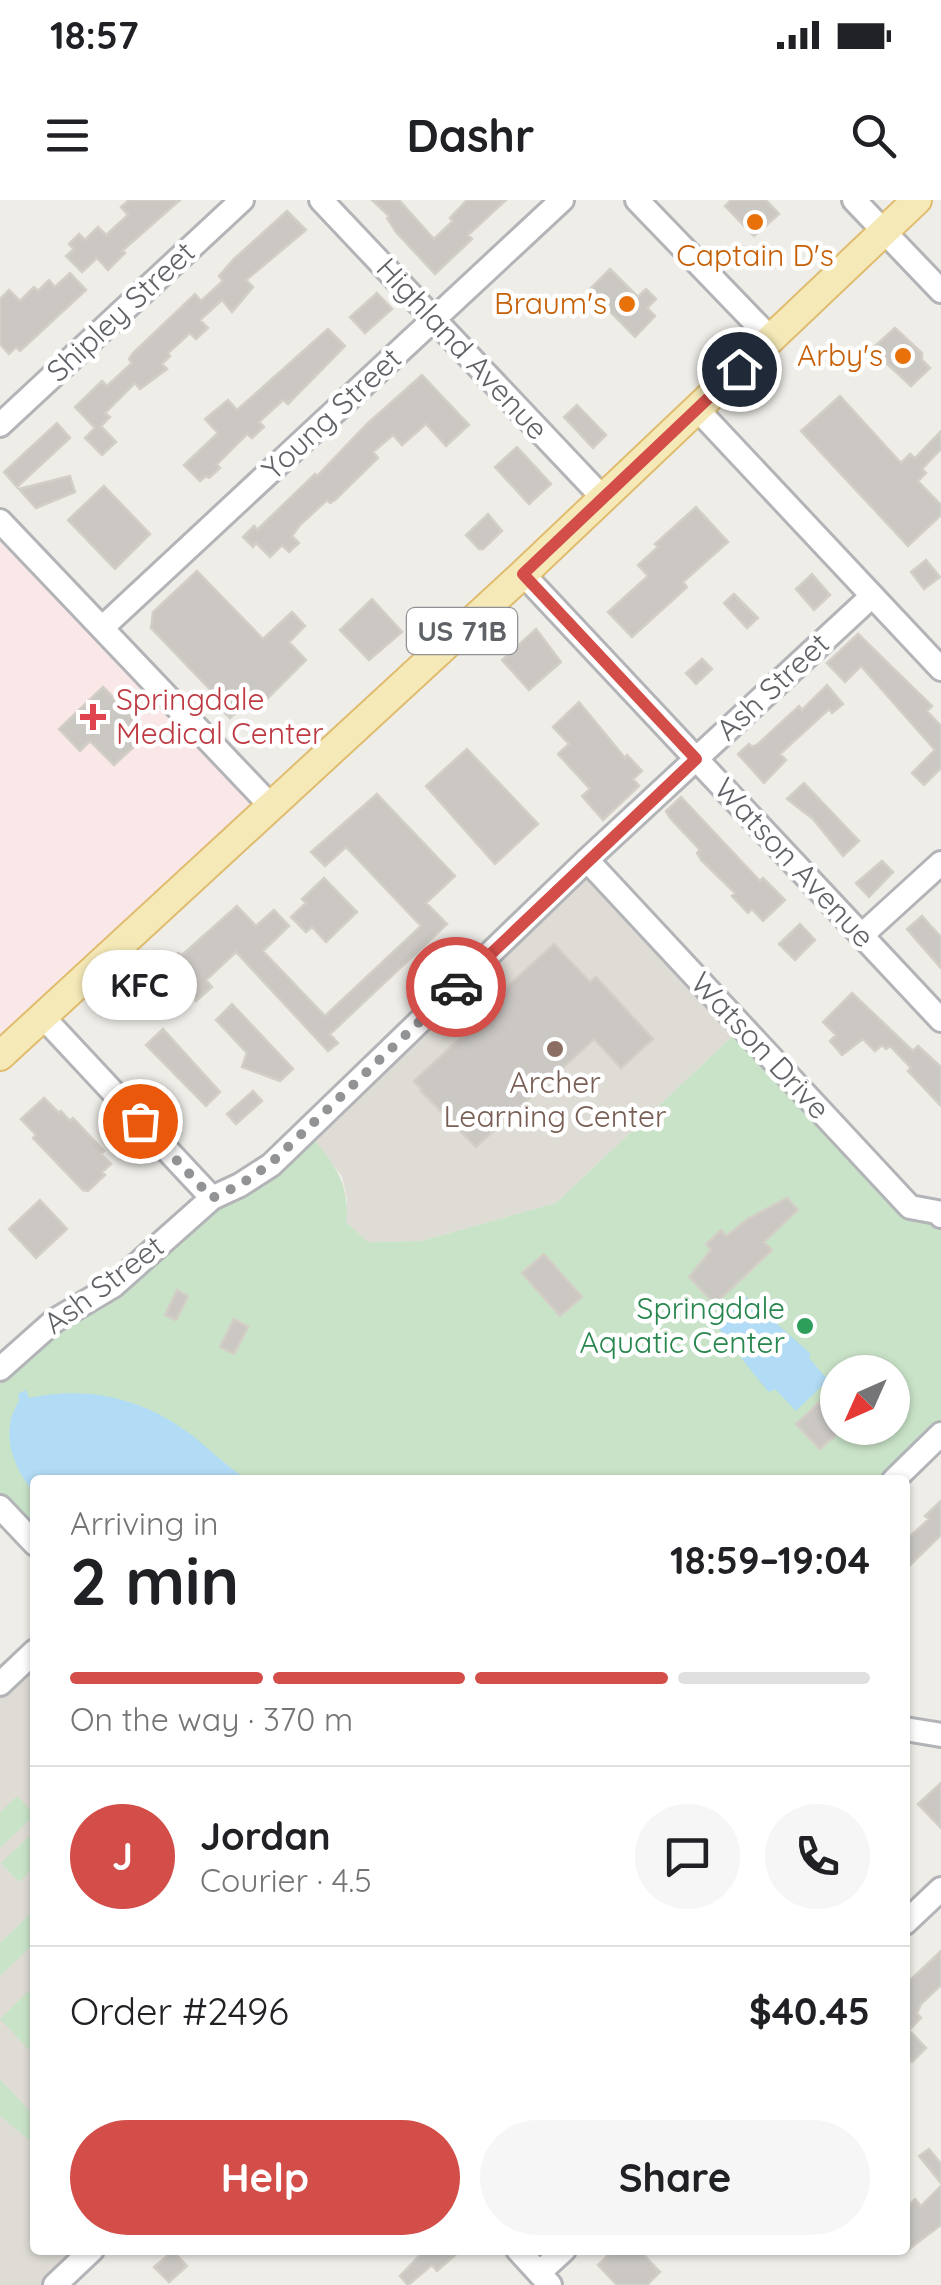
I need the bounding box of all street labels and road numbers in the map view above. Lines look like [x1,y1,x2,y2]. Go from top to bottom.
street label: Shipley Street [38,233,202,390]
street label: Highland Avenue [369,249,557,447]
street label: Young Street [254,339,409,488]
road number: US 71B [407,608,517,654]
street label: Ash Street [708,624,837,748]
street label: Watson Avenue [707,770,883,955]
street label: Watson Drive [683,964,839,1127]
street label: Ash Street [36,1227,171,1342]

